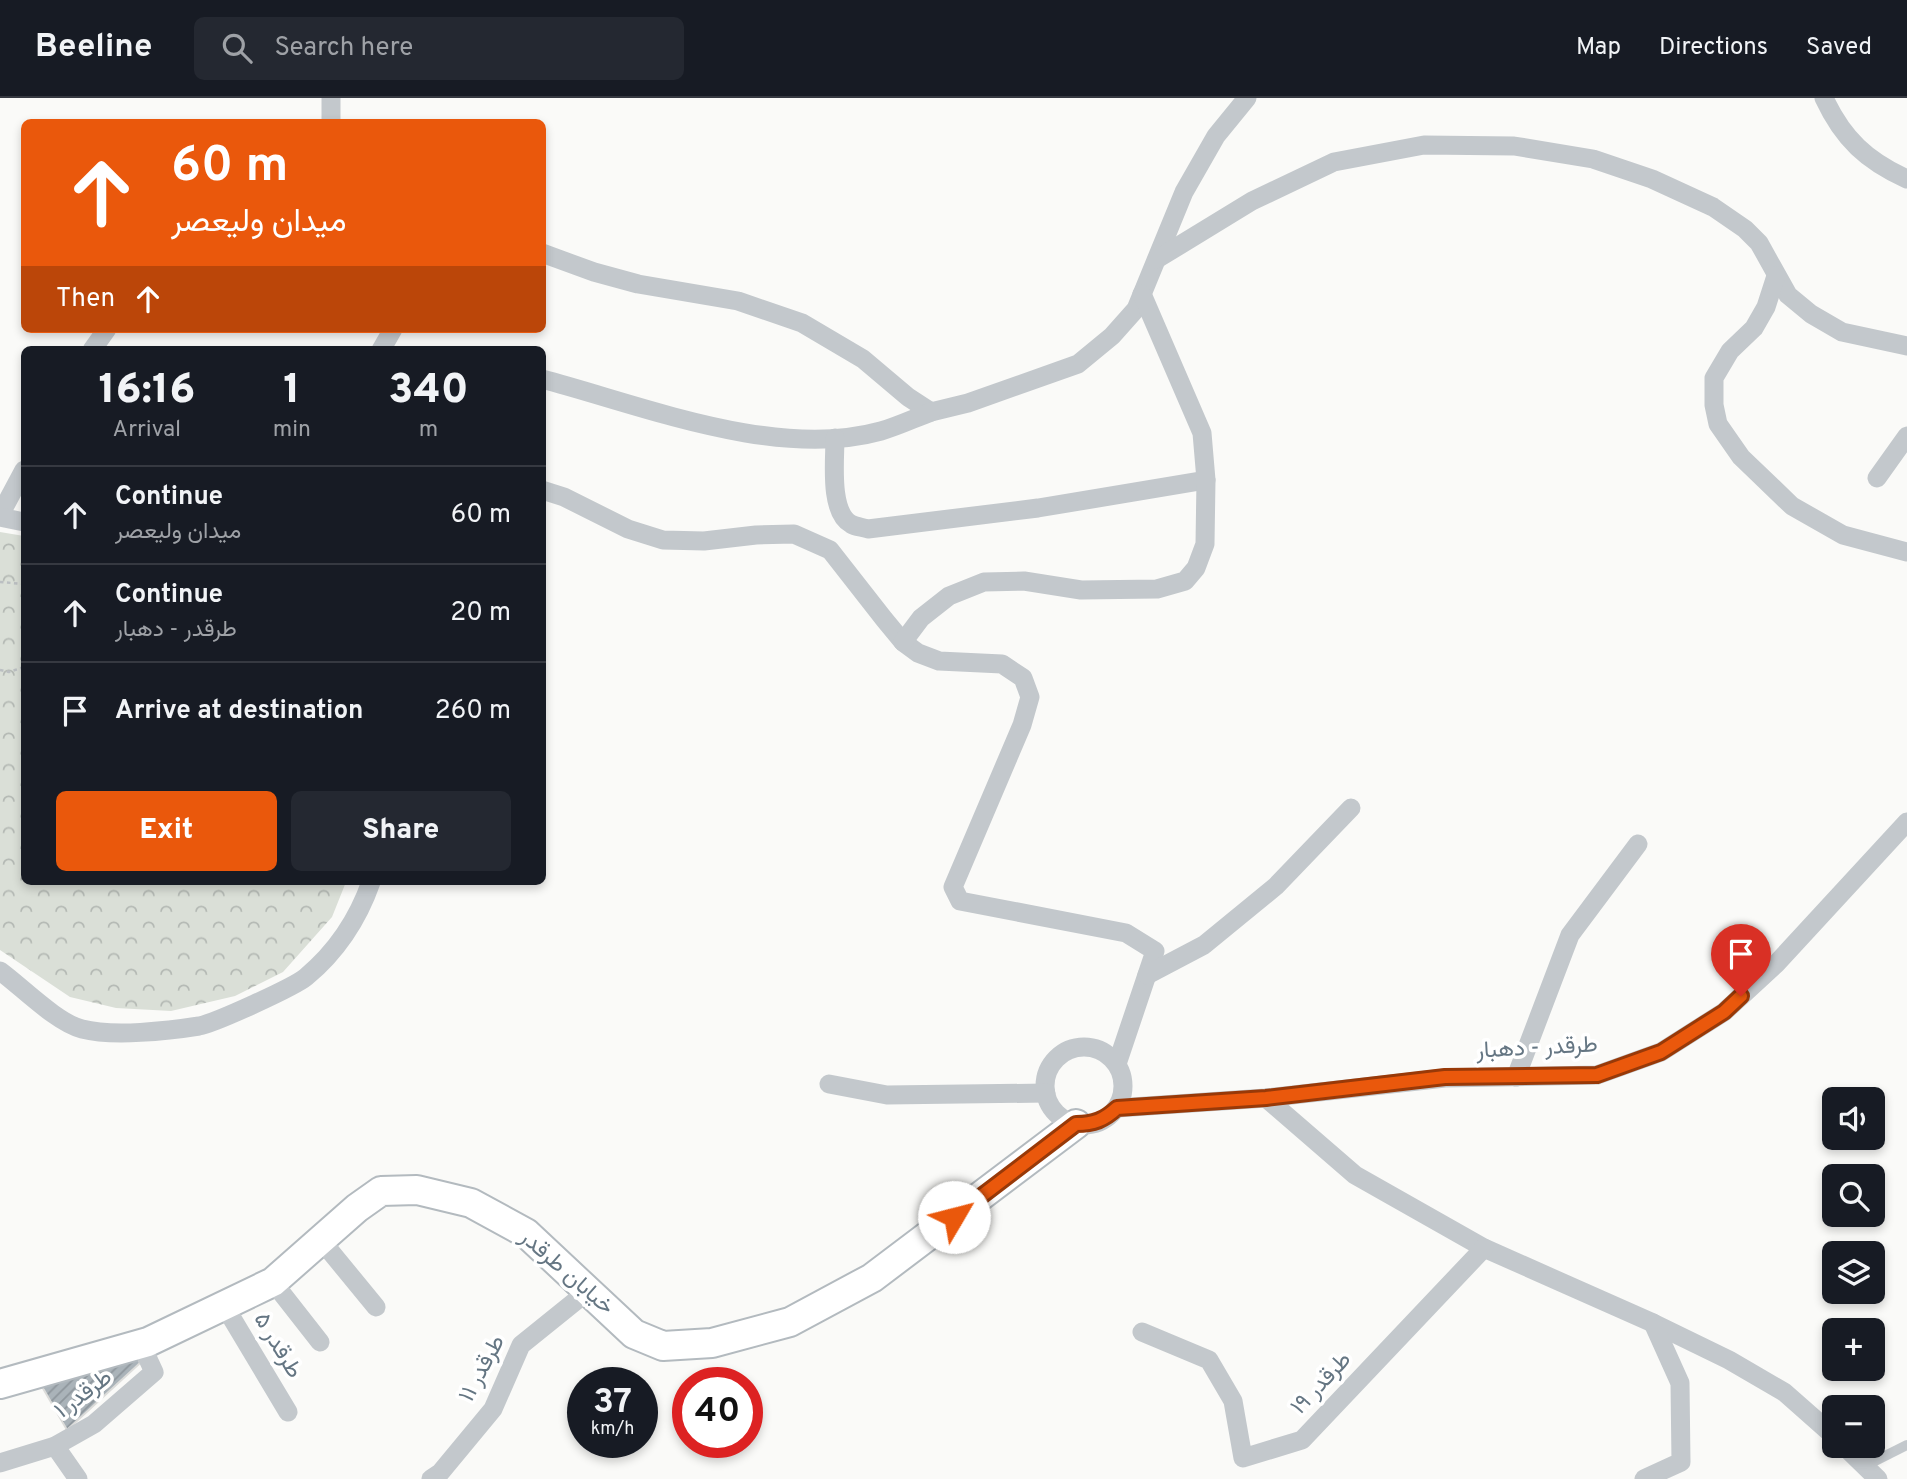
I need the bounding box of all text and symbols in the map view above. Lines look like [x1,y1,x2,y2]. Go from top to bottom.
search box [194,17,684,80]
text: Beeline [35,27,152,69]
icon: search [218,29,256,67]
text: Search here [274,32,413,65]
text: Map [1576,33,1621,63]
text: Directions [1659,33,1768,63]
text: Saved [1806,33,1872,63]
text: 60 m [171,137,289,199]
icon: ahead [56,147,147,238]
text: میدان ولیعصر [171,203,347,243]
icon: ahead [129,280,167,318]
text: Then [56,283,115,316]
text: 16:16 [98,365,195,418]
text: 1 [283,365,300,418]
text: 340 [388,365,469,418]
text: Arrival [113,416,181,445]
text: min [273,416,311,445]
text: m [419,416,438,445]
text: Continue [115,481,223,514]
icon: ahead [56,496,94,534]
text: 60 m [451,499,511,532]
text: میدان ولیعصر [115,518,241,547]
text: Continue [115,579,223,612]
icon: ahead [56,594,94,632]
text: 20 m [450,597,511,630]
text: طرقدر - دهبار [115,616,237,645]
icon: arrive [56,692,94,730]
text: Arrive at destination [115,695,363,728]
text: 260 m [435,695,511,728]
button: Exit [56,791,277,871]
button: Share [291,791,511,871]
pin [1711,924,1771,996]
icon: arrive [1722,935,1760,973]
street label: طرقدر - دهبار [1474,1031,1599,1067]
map controls [1822,1087,1885,1458]
button: sound [1822,1087,1885,1150]
button: search [1822,1164,1885,1227]
position arrow [917,1180,991,1254]
street label: خیابان طرقدر [512,1223,619,1322]
button: layers [1822,1241,1885,1304]
street label: طرقدر ۵ [246,1308,308,1384]
button: + [1822,1318,1885,1381]
street label: طرقدر ۱۱ [453,1331,513,1407]
street label: طرقدر ۱۹ [1285,1346,1359,1422]
street label: طرقدر ۱ [49,1364,119,1426]
speed limit sign: 40 [672,1367,763,1458]
text: 37 [593,1381,632,1425]
button: − [1822,1395,1885,1458]
text: km/h [591,1418,634,1441]

